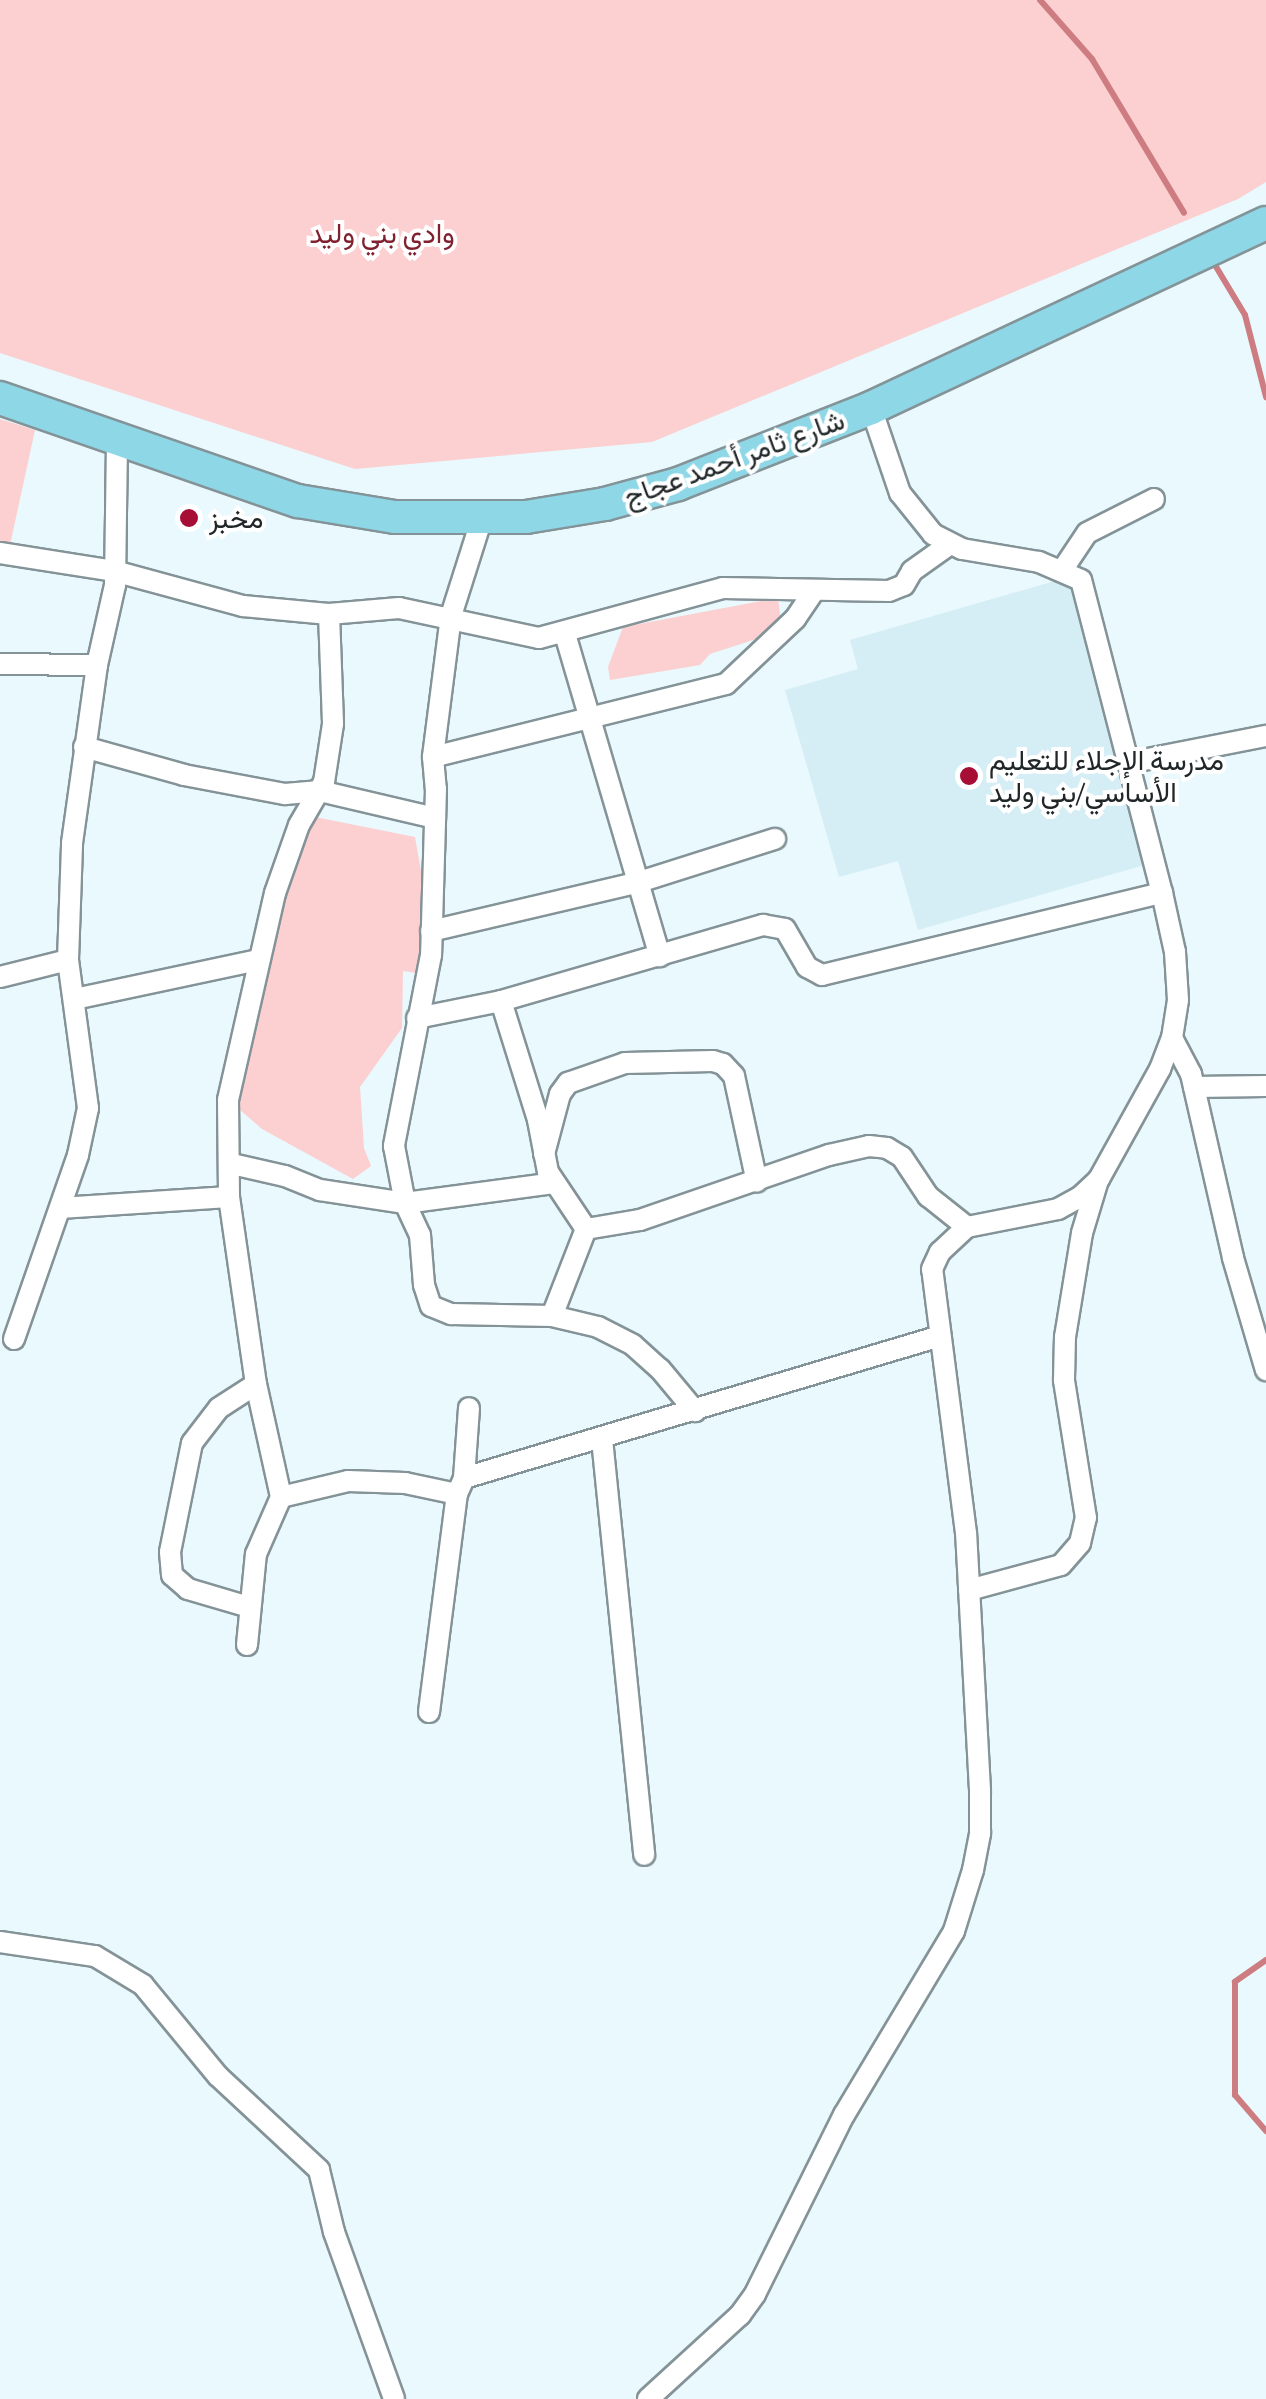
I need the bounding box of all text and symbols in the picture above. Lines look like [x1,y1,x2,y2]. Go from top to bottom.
park label: وادي بني وليد [309,216,455,250]
street label: شارع ثامر أحمد عجاج [619,402,849,514]
place label: مخبز [209,501,264,535]
marker: مخبز [178,507,200,529]
place label: مدرسة الإجلاء للتعليم الأساسي/بني وليد [989,743,1224,809]
marker: مدرسة الإجلاء للتعليم الأساسي/بني وليد [958,765,980,787]

